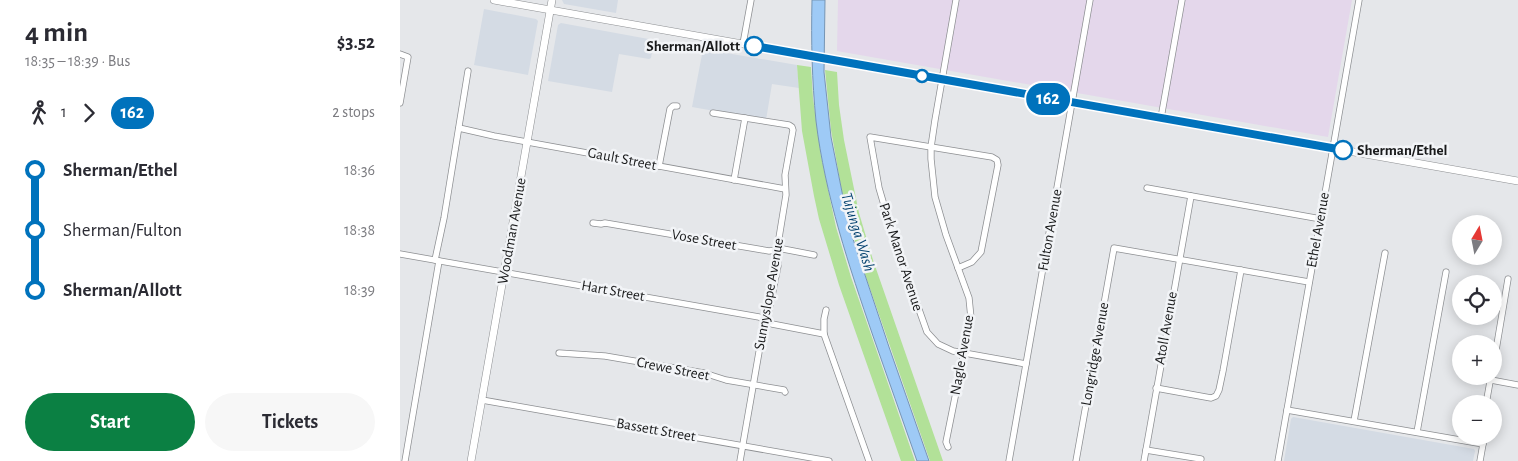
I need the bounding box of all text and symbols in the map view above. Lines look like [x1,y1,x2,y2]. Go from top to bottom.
text: 4 min [25,19,88,47]
text: $3.52 [337,33,375,52]
marker: Sherman/Allott [744,36,764,56]
place label: Sherman/Allott [646,39,740,54]
text: 18:35 – 18:39 · Bus [25,53,130,69]
unlabelled marker [915,69,929,83]
line badge: 162 [1019,83,1077,115]
text: 162 [1036,90,1060,108]
icon: walk [25,99,53,127]
icon: forward [75,99,103,127]
text: 1 [61,104,67,120]
text: 162 [121,104,144,122]
text: 2 stops [332,104,375,120]
marker: Sherman/Ethel [1333,140,1353,160]
place label: Sherman/Ethel [1357,143,1448,158]
street label: Gault Street [586,145,658,173]
text: Sherman/Ethel [63,161,178,180]
text: 18:36 [344,162,375,178]
street label: Woodman Avenue [495,176,529,285]
street label: Fulton Avenue [1035,188,1065,272]
water label: Tujunga Wash [837,191,878,274]
street label: Ethel Avenue [1304,191,1332,269]
street label: Park Manor Avenue [876,201,926,313]
north arrow [1452,215,1502,265]
map controls [1452,215,1502,445]
text: Sherman/Fulton [63,221,182,240]
text: 18:38 [344,222,375,238]
street label: Vose Street [670,227,738,253]
street label: Sunnyslope Avenue [752,237,786,351]
button: locate [1452,275,1502,325]
street label: Hart Street [580,278,646,304]
text: Sherman/Allott [63,281,182,300]
text: 18:39 [344,282,375,298]
street label: Atoll Avenue [1152,290,1180,366]
street label: Longridge Avenue [1079,301,1112,407]
street label: Nagle Avenue [948,314,976,396]
button: + [1452,335,1502,385]
street label: Crewe Street [635,355,711,383]
button: Start [25,393,195,451]
button: Tickets [205,393,375,451]
button: − [1452,395,1502,445]
street label: Bassett Street [615,416,697,444]

